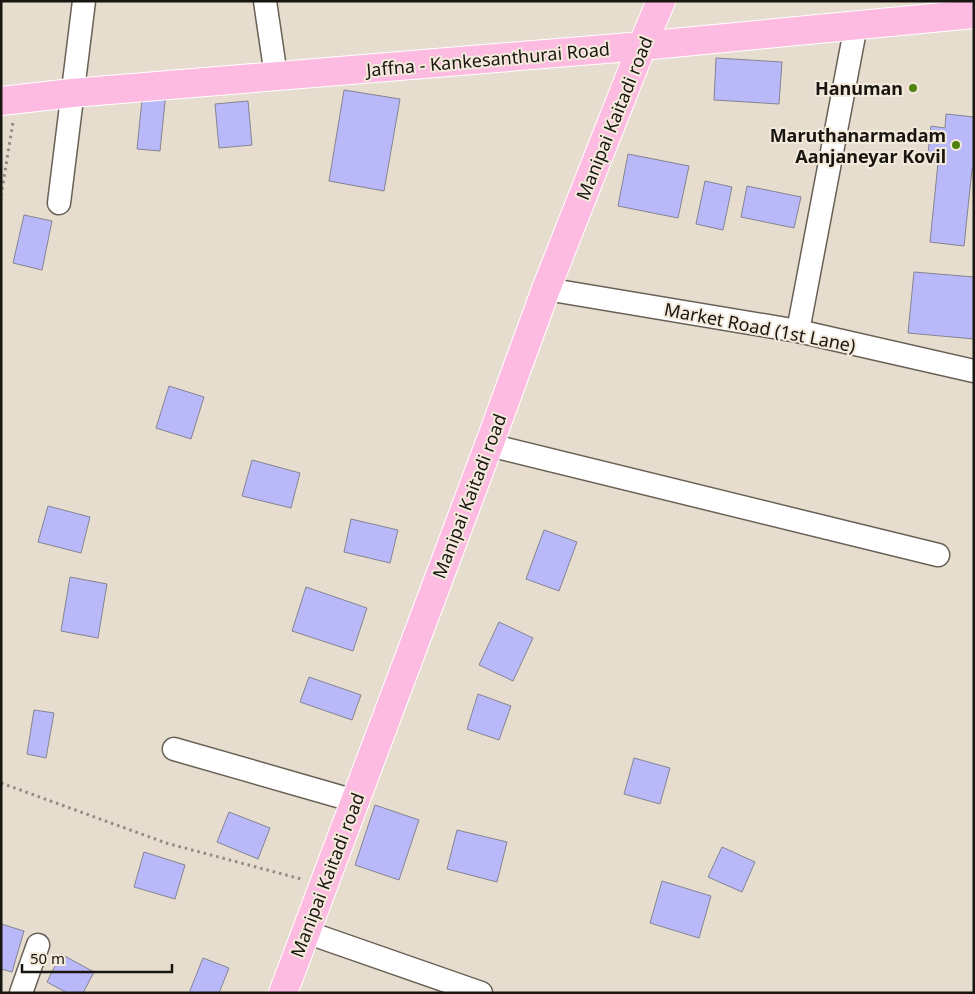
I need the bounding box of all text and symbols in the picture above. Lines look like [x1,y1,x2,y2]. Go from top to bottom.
street label: Manipai Kaitadi road [570,33,658,203]
street label: Jaffna - Kankesanthurai Road [363,36,611,82]
place label: Hanuman [815,76,903,100]
marker: Hanuman [907,82,919,94]
place label: Maruthanarmadam Aanjaneyar Kovil [770,123,946,168]
marker: Maruthanarmadam Aanjaneyar Kovil [950,139,962,151]
street label: Market Road (1st Lane) [662,297,858,357]
street label: Manipai Kaitadi road [426,410,512,582]
street label: Manipai Kaitadi road [284,789,370,961]
scale bar [22,942,172,974]
text: 50 m [30,948,65,968]

